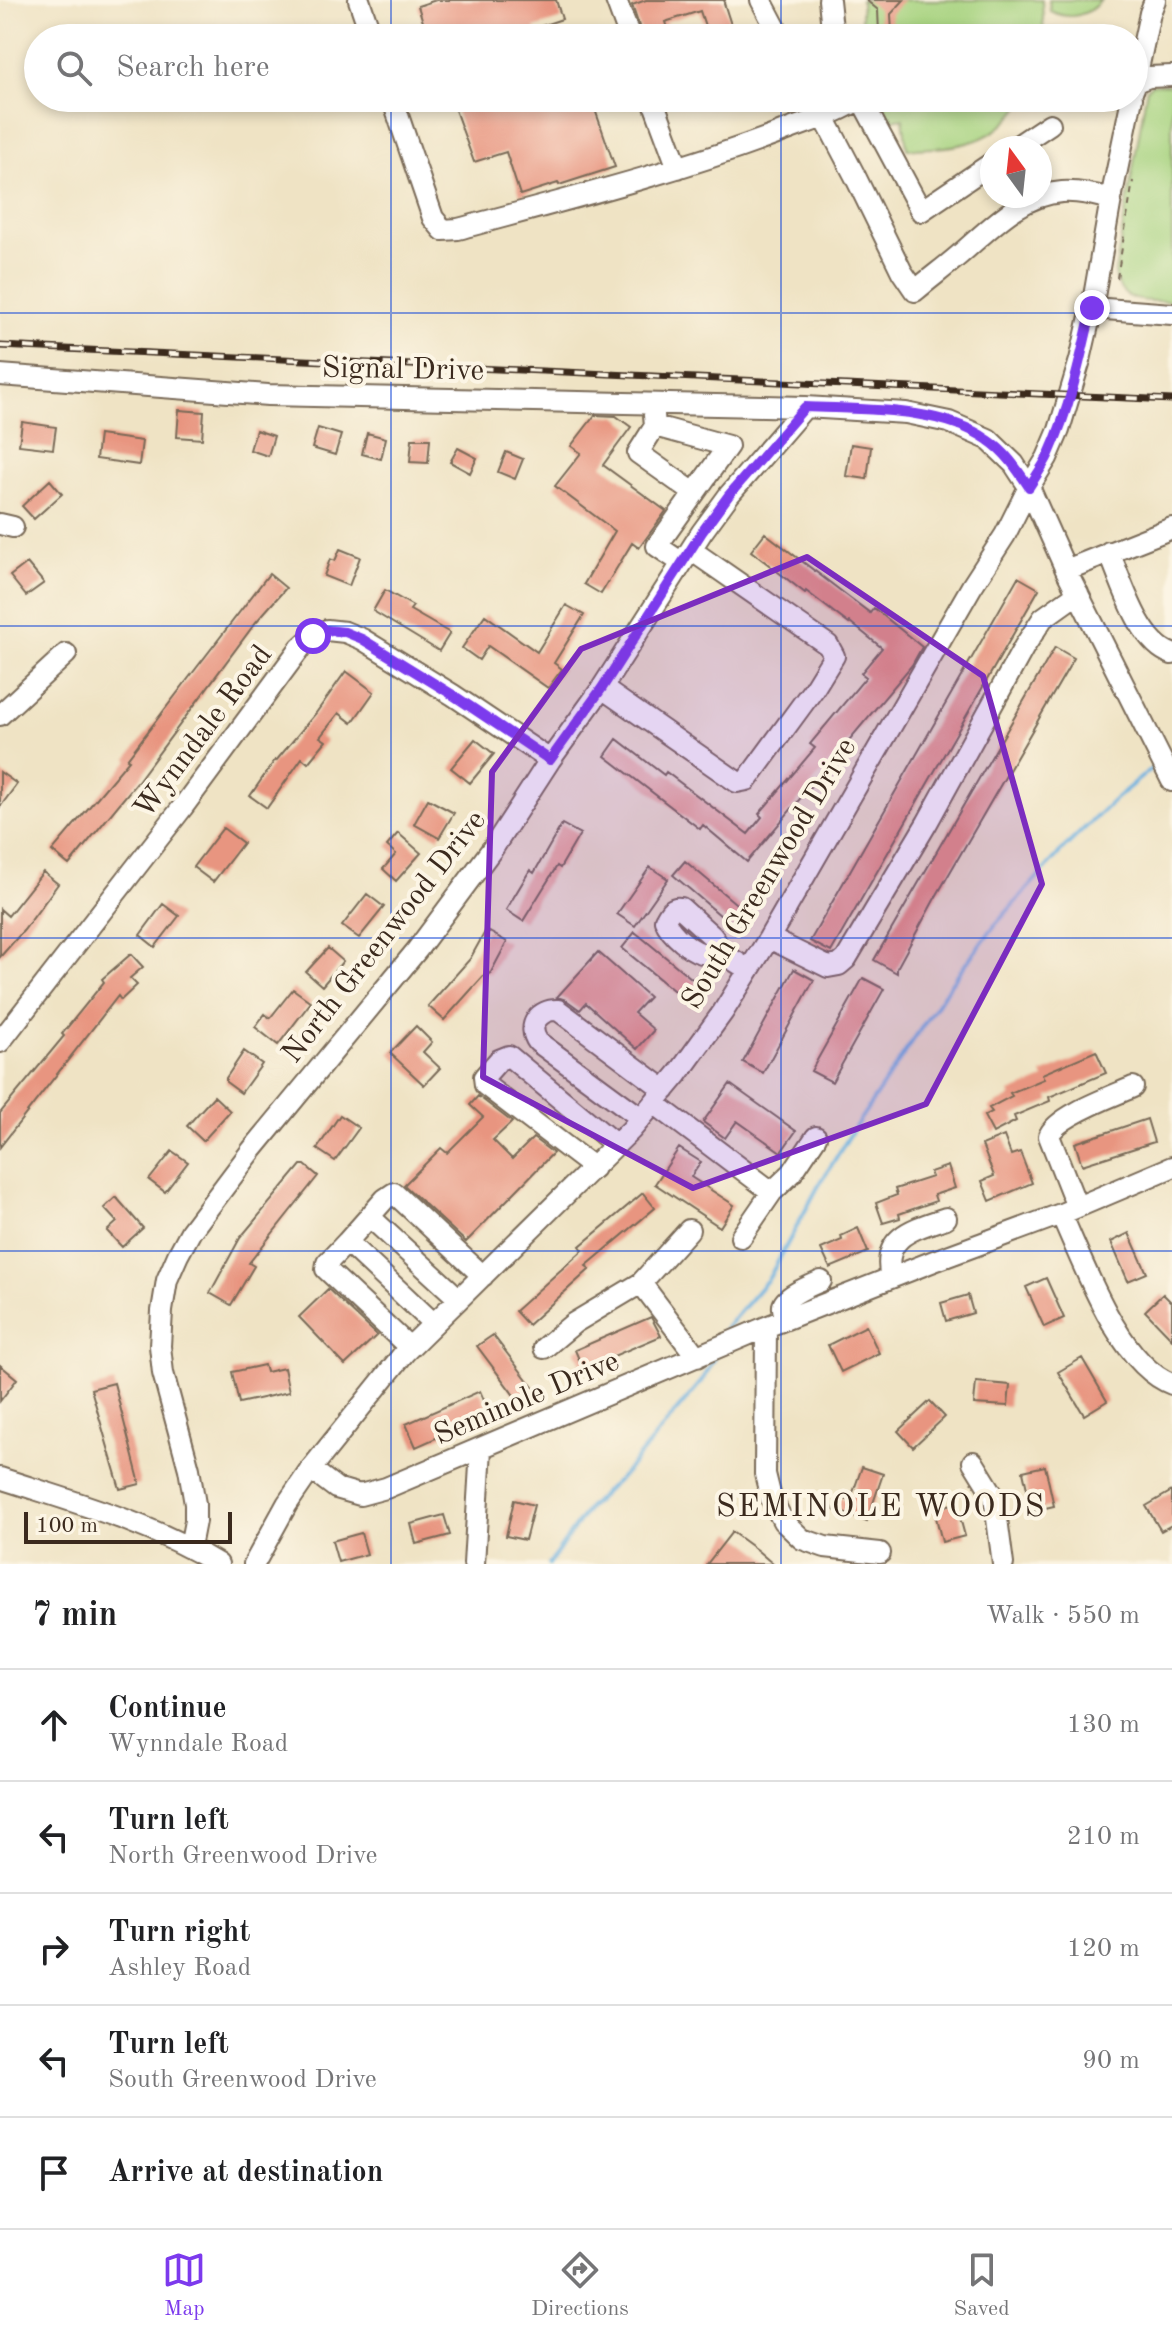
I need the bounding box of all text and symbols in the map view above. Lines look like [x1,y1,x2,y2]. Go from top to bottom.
search box [24,24,1148,112]
icon: search [52,46,96,90]
text: Search here [116,53,270,83]
north arrow [980,136,1052,208]
route end [1074,290,1110,326]
street label: Signal Drive [321,354,484,386]
route start [295,618,331,654]
street label: Wynndale Road [129,640,278,824]
street label: South Greenwood Drive [677,733,862,1015]
street label: North Greenwood Drive [277,805,492,1069]
street label: Seminole Drive [430,1346,624,1451]
district label: SEMINOLE WOODS [716,1492,1046,1524]
scale bar [24,1508,232,1544]
text: 100 m [36,1515,98,1537]
text: 7 min [32,1599,117,1633]
text: Walk · 550 m [986,1603,1140,1629]
text: Continue [108,1694,227,1724]
icon: ahead [32,1703,76,1747]
text: 130 m [1067,1712,1140,1738]
text: Wynndale Road [108,1731,288,1757]
text: Turn left [108,1806,229,1836]
icon: left [32,1815,76,1859]
text: 210 m [1067,1824,1140,1850]
text: North Greenwood Drive [108,1843,377,1869]
text: Turn right [108,1918,250,1948]
icon: right [32,1927,76,1971]
text: 120 m [1067,1936,1140,1962]
text: Ashley Road [108,1955,251,1981]
text: Turn left [108,2030,229,2060]
icon: left [32,2039,76,2083]
text: 90 m [1082,2048,1140,2074]
text: South Greenwood Drive [108,2067,377,2093]
icon: arrive [32,2151,76,2195]
text: Arrive at destination [108,2158,383,2188]
tab: Map [162,2248,206,2323]
tab: Directions [531,2248,629,2323]
tab: Saved [954,2248,1010,2323]

